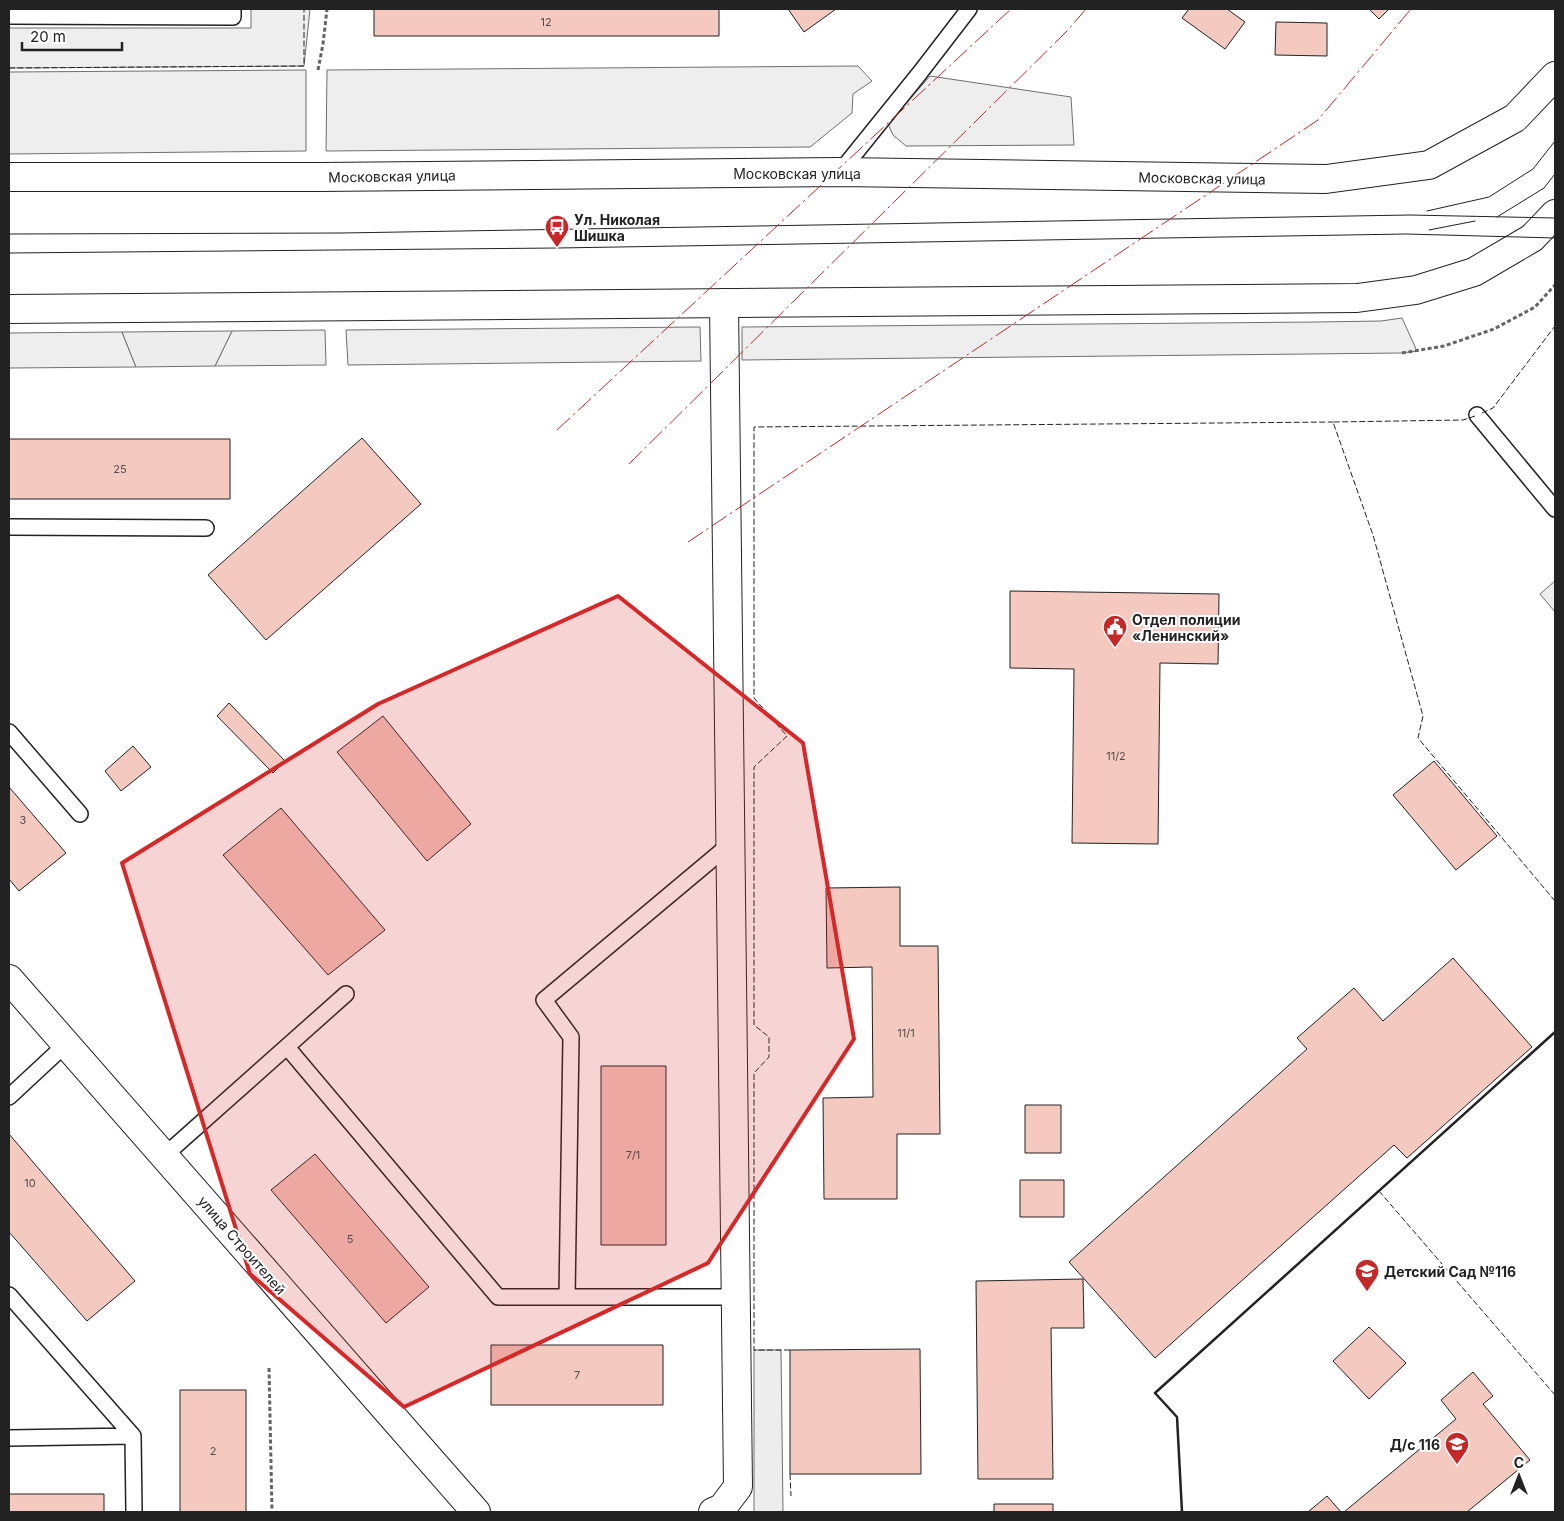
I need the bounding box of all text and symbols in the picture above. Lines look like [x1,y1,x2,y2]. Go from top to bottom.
house number: 12 [540,15,552,29]
scale bar [22,20,122,52]
text: 20 m [30,27,66,46]
street label: Московская улица [733,165,861,182]
street label: Московская улица [328,166,456,186]
street label: Московская улица [1138,168,1266,188]
place label: Ул. Николая Шишка [574,211,660,244]
bus stop icon: Ул. Николая Шишка [544,214,570,248]
house number: 25 [113,462,127,476]
place label: Отдел полиции «Ленинский» [1132,611,1240,644]
public building icon: Отдел полиции «Ленинский» [1102,614,1128,648]
house number: 11/2 [1106,749,1126,763]
house number: 3 [20,813,27,827]
house number: 11/1 [897,1026,915,1040]
house number: 7/1 [626,1148,640,1162]
house number: 10 [24,1176,36,1190]
street label: улица Строителей [195,1192,289,1298]
house number: 5 [347,1232,354,1246]
school or university icon: Детский Сад №116 [1354,1258,1380,1292]
place label: Детский Сад №116 [1384,1263,1516,1280]
house number: 7 [574,1368,580,1382]
school or university icon: Д/с 116 [1444,1431,1470,1465]
place label: Д/с 116 [1390,1436,1440,1453]
house number: 2 [210,1444,216,1458]
north arrow [1494,1451,1544,1501]
text: С [1514,1454,1524,1471]

